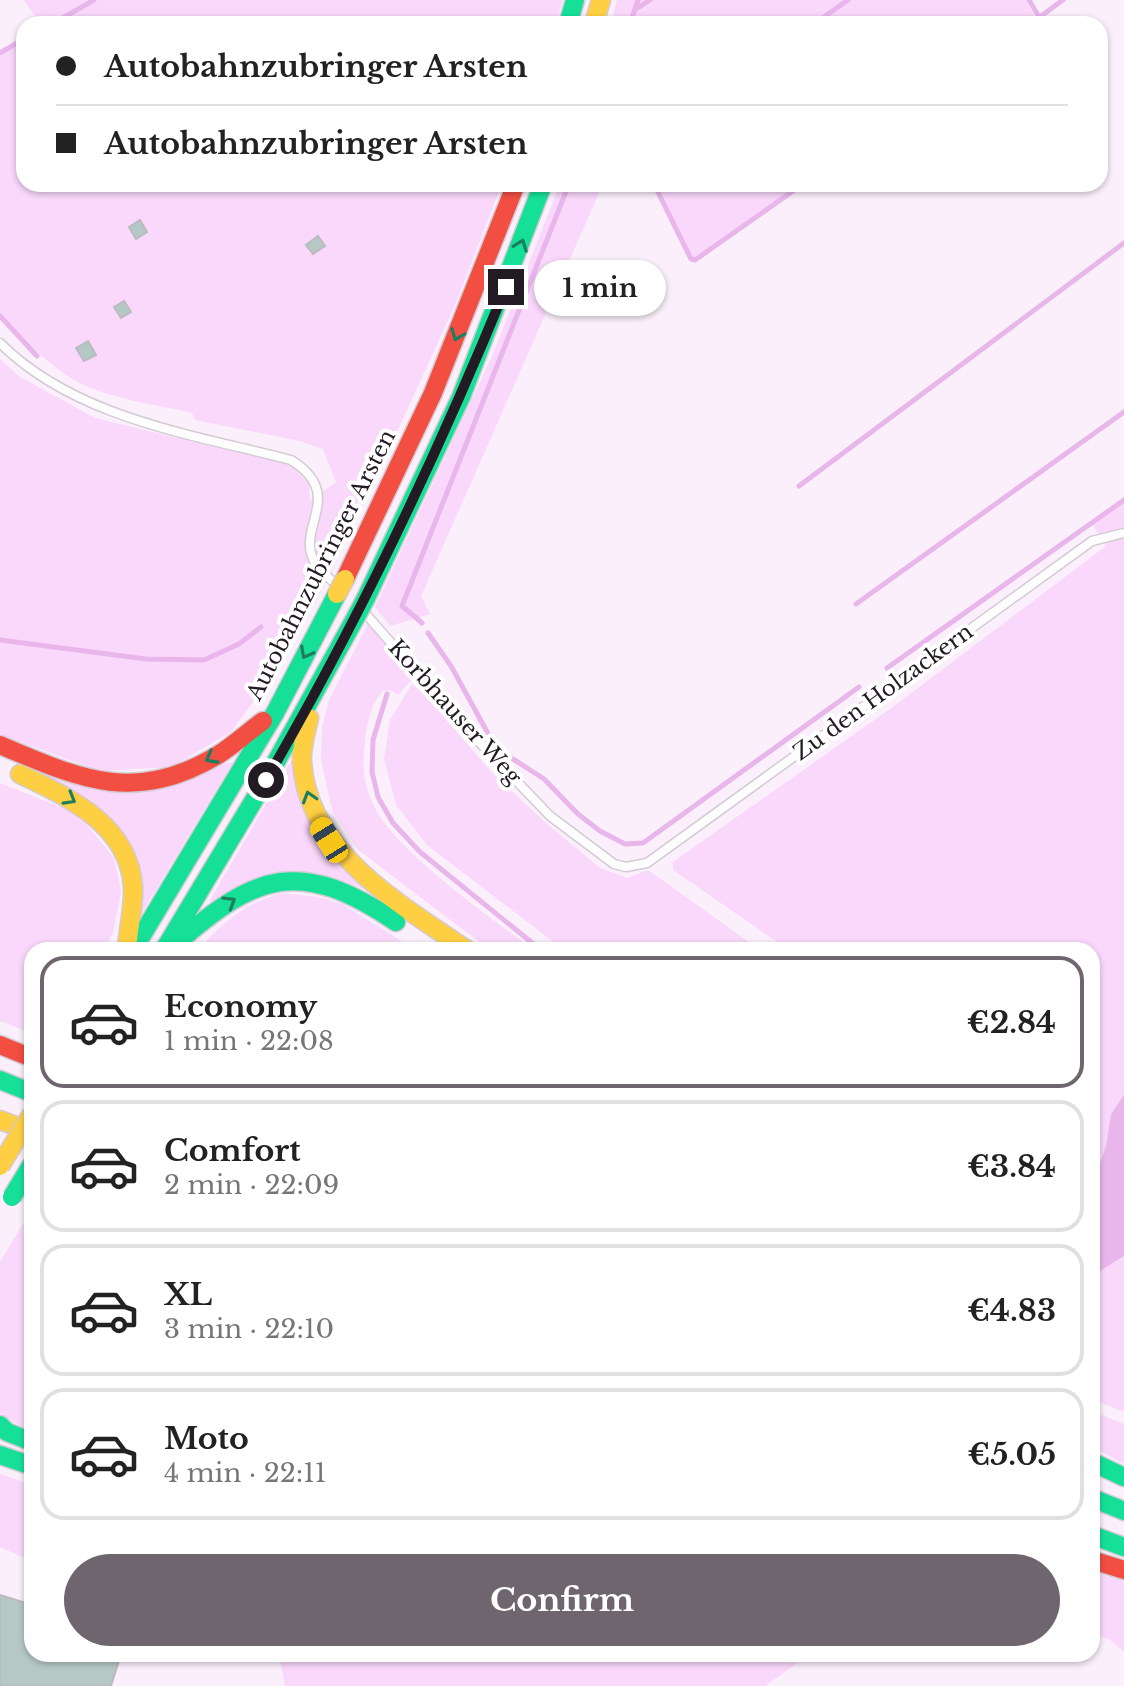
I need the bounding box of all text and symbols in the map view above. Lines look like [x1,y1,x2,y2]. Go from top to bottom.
text: Autobahnzubringer Arsten [104,48,528,85]
text: Autobahnzubringer Arsten [104,125,528,162]
one-way arrow [512,239,528,253]
callout: 1 min [534,259,666,315]
route end [488,269,524,305]
text: 1 min [562,272,638,304]
one-way arrow [450,327,467,341]
street label: Autobahnzubringer Arsten [240,425,401,706]
street label: Zu den Holzackern [788,618,978,766]
street label: Korbhauser Weg [383,634,528,791]
one-way arrow [300,645,315,660]
one-way arrow [205,748,220,764]
route start [248,762,284,798]
one-way arrow [61,789,76,805]
one-way arrow [302,791,318,805]
car [306,813,352,867]
one-way arrow [221,897,236,912]
icon: car [68,986,140,1058]
text: Economy [164,988,317,1025]
text: €2.84 [967,1004,1056,1041]
text: 1 min · 22:08 [164,1025,334,1057]
icon: car [68,1130,140,1202]
text: Comfort [164,1132,301,1169]
text: €3.84 [967,1148,1056,1185]
text: 2 min · 22:09 [164,1169,339,1201]
icon: car [68,1274,140,1346]
text: XL [164,1276,212,1313]
text: €4.83 [967,1292,1056,1329]
text: 3 min · 22:10 [164,1313,334,1345]
icon: car [68,1418,140,1490]
text: Moto [164,1420,249,1457]
text: €5.05 [968,1436,1056,1473]
text: 4 min · 22:11 [164,1457,326,1489]
button: Confirm [64,1554,1060,1646]

